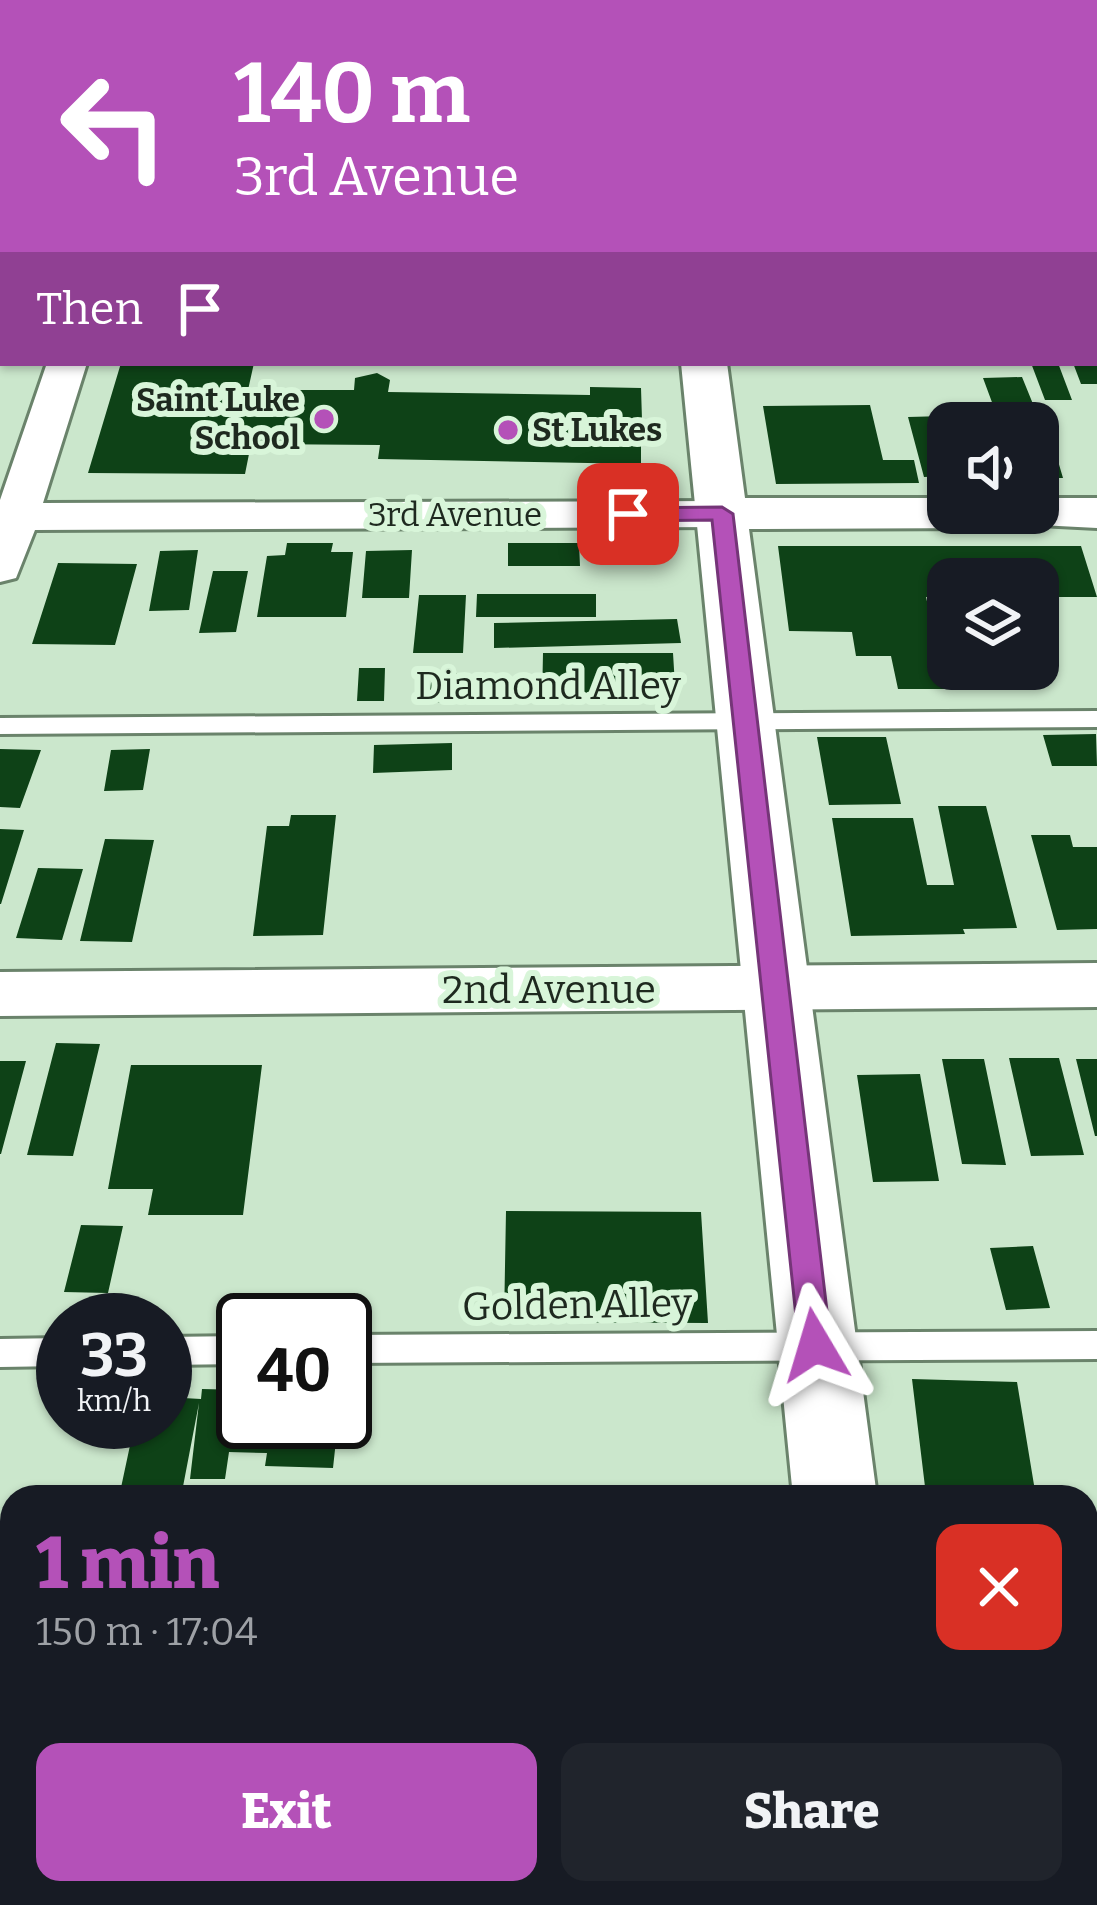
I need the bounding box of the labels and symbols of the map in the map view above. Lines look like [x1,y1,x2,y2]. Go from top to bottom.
place label: Saint Luke School [136,380,300,458]
marker: Saint Luke School [311,406,337,432]
place label: St Lukes [532,410,662,450]
marker: St Lukes [495,417,521,443]
pin [577,463,679,565]
street label: 3rd Avenue [368,495,542,535]
street label: Diamond Alley [415,663,681,709]
street label: 2nd Avenue [442,967,656,1013]
street label: Golden Alley [462,1280,693,1330]
position arrow [752,1282,878,1408]
speed limit sign: 40 [216,1293,372,1449]

